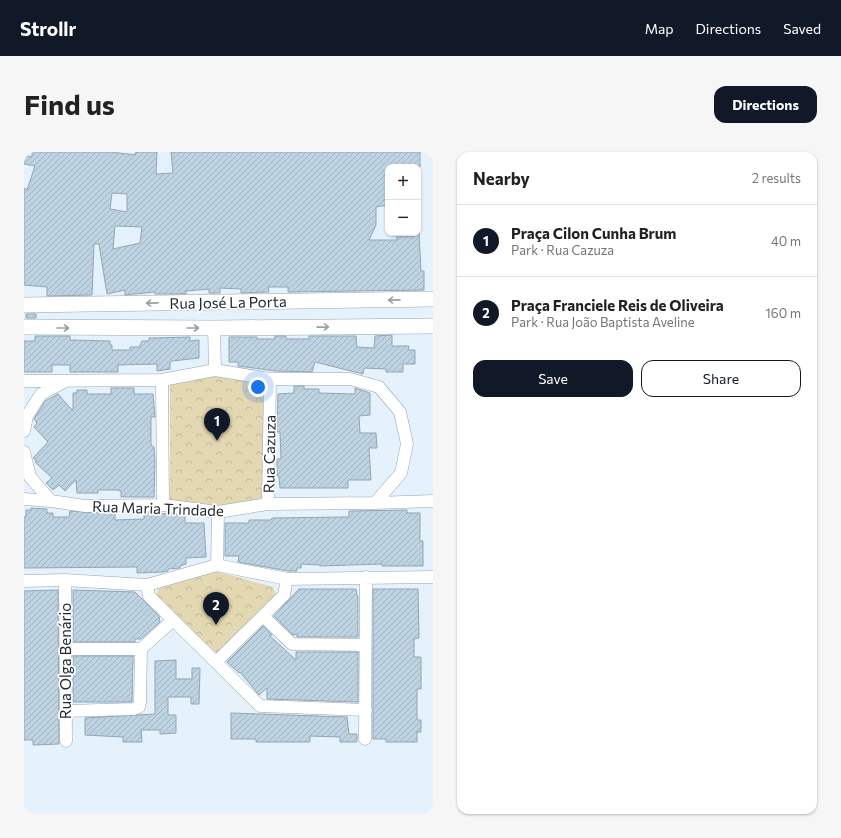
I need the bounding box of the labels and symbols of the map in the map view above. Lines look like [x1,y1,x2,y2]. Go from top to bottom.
street label: Rua José La Porta [169,292,287,312]
one-way arrow [388,296,401,304]
one-way arrow [146,299,159,307]
one-way arrow [316,323,329,331]
one-way arrow [56,324,69,332]
one-way arrow [186,324,199,332]
your location [248,377,268,397]
pin: 1 [204,408,230,441]
street label: Rua Cazuza [259,415,279,493]
street label: Rua Maria Trindade [92,497,224,519]
pin: 2 [203,592,229,625]
street label: Rua Olga Benário [56,603,74,719]

